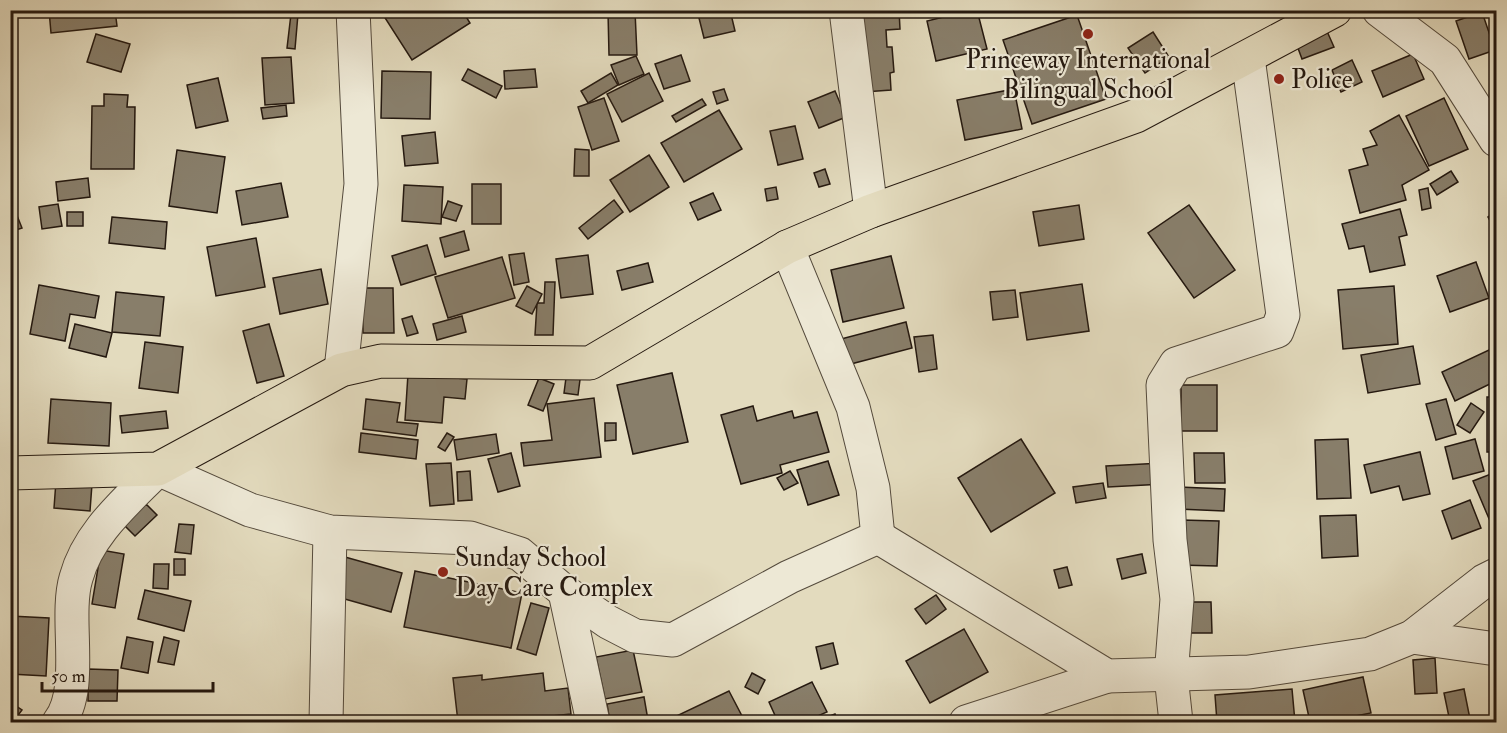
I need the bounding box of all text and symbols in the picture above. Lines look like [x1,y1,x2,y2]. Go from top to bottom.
marker: Princeway International Bilingual School [1081,27,1095,41]
place label: Princeway International Bilingual School [966,44,1211,106]
place label: Police [1291,64,1353,96]
marker: Police [1272,72,1286,86]
place label: Sunday School Day Care Complex [455,542,653,605]
marker: Sunday School Day Care Complex [436,565,450,579]
scale bar [42,655,213,693]
text: 50 m [51,665,86,688]

